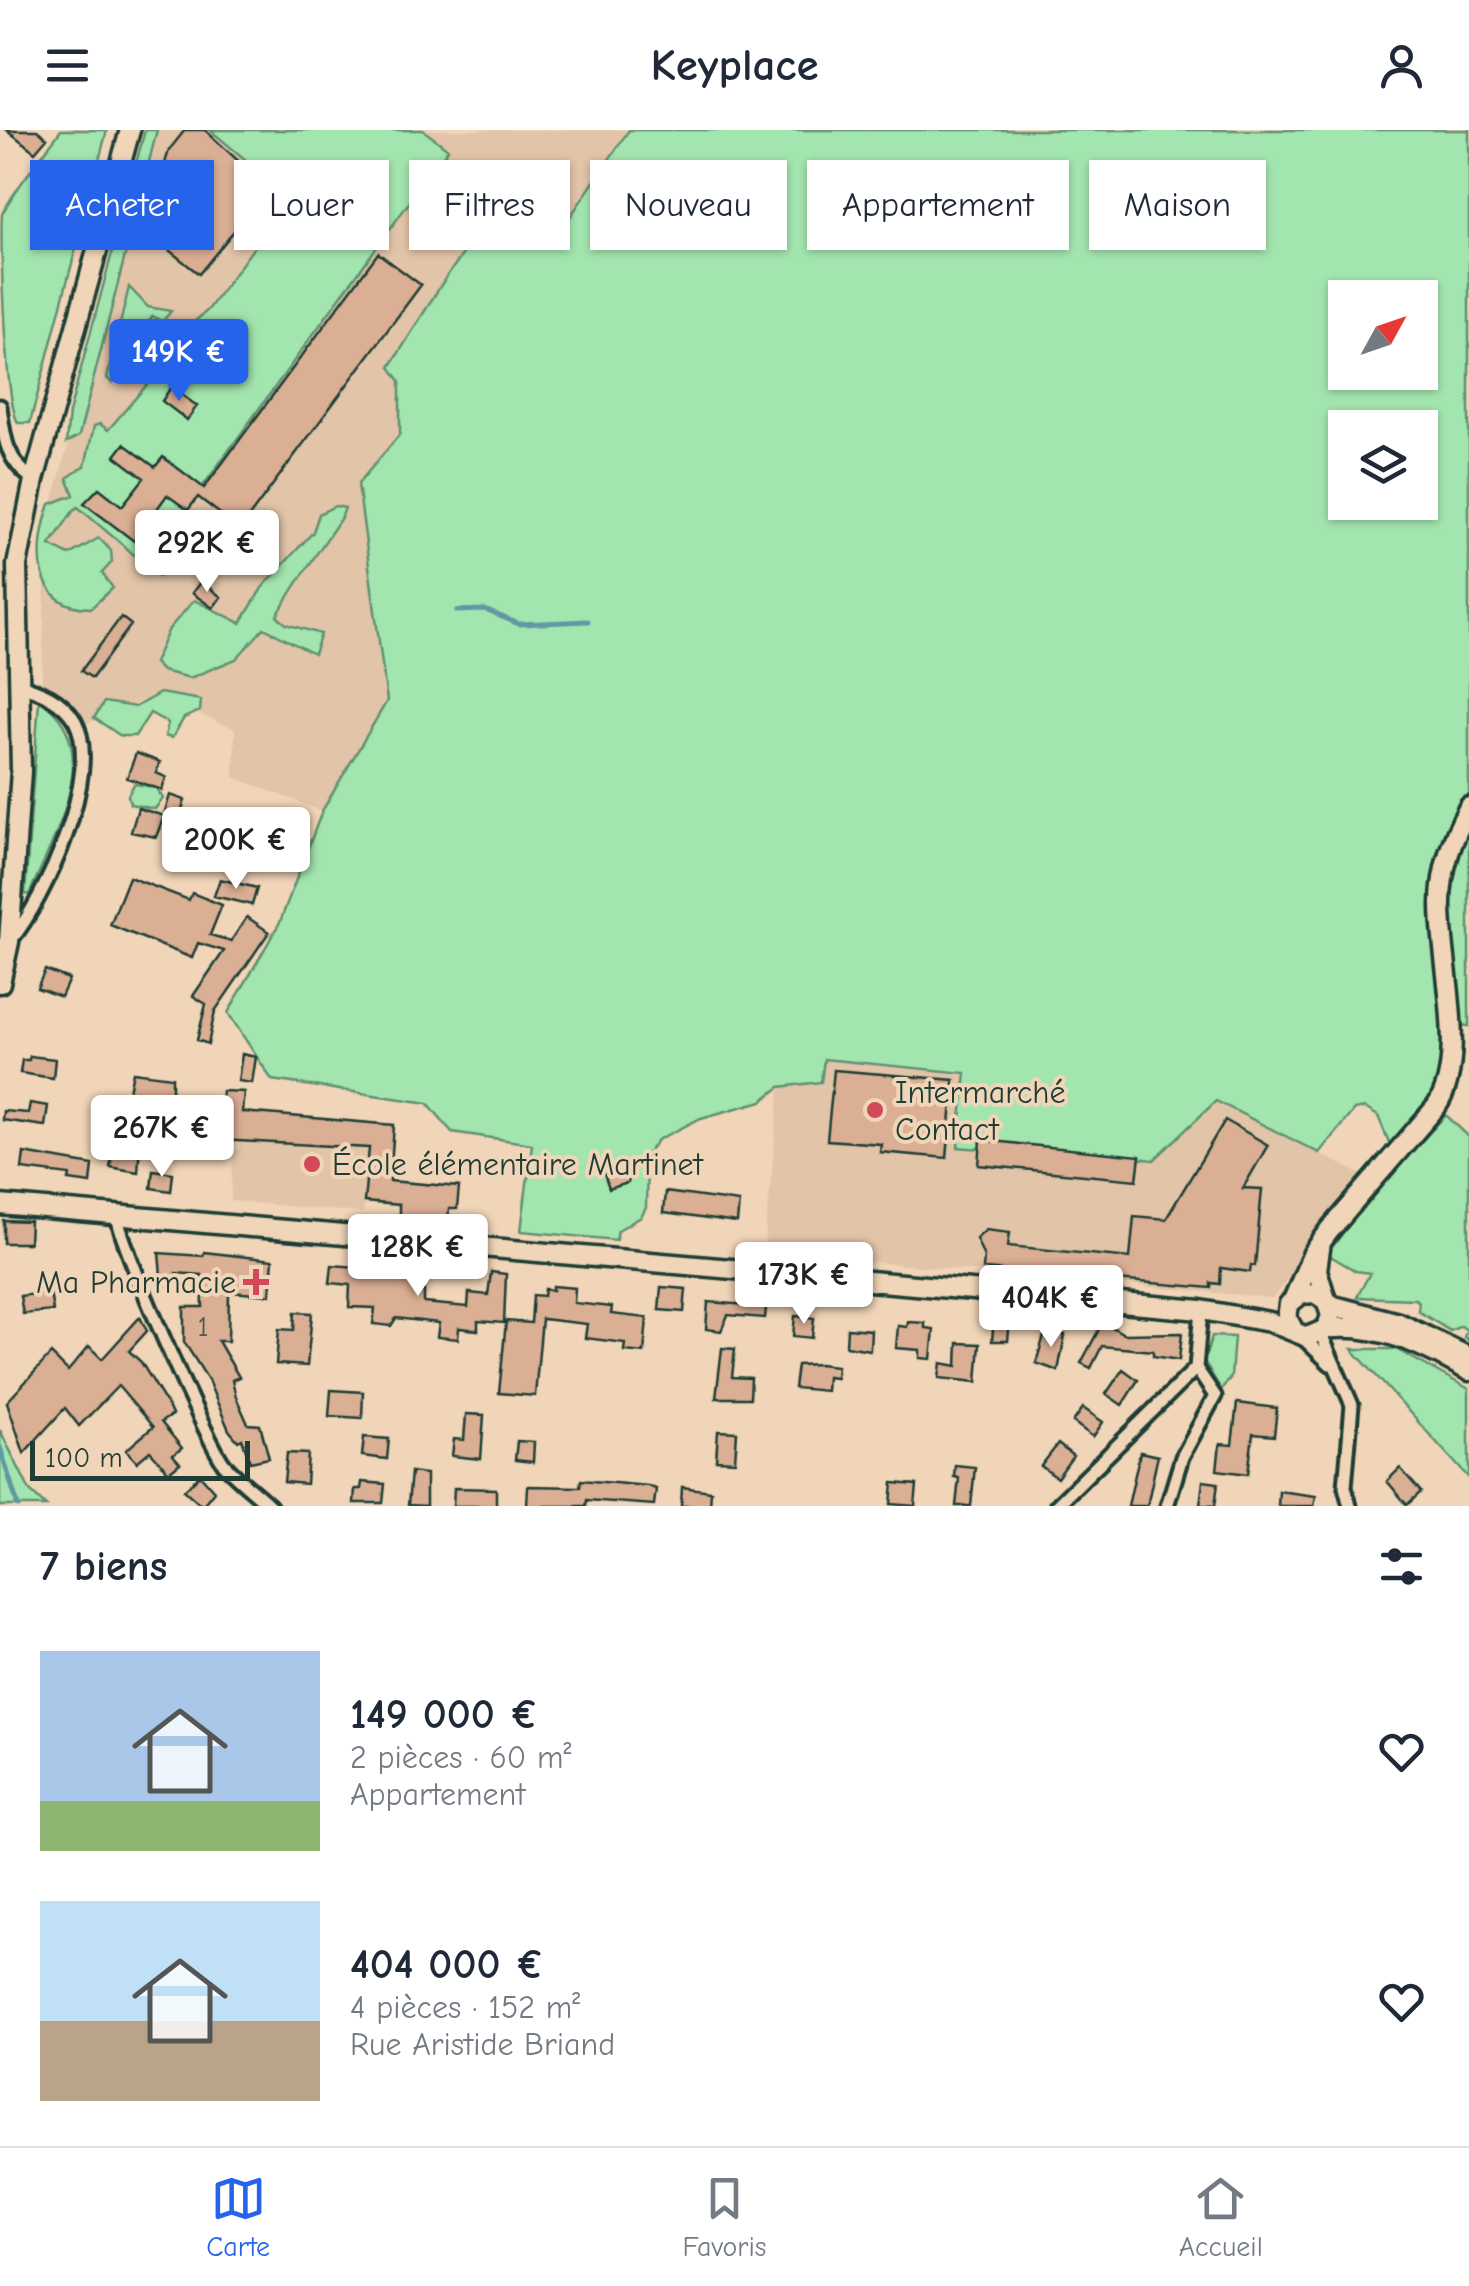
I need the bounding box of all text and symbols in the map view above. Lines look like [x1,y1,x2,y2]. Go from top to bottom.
icon: menu [40,38,95,93]
icon: person [1374,38,1429,93]
text: Keyplace [650,39,819,91]
chip: Acheter [30,160,214,250]
chip: Louer [234,160,389,250]
chip: Filtres [409,160,570,250]
chip: Nouveau [590,160,787,250]
chip: Appartement [807,160,1069,250]
chip: Maison [1089,160,1266,250]
north arrow [1328,280,1438,390]
map controls [1328,280,1438,520]
pin: 149K € [98,319,260,404]
text: 149K € [131,333,227,370]
button: layers [1328,410,1438,520]
pin: 292K € [126,510,288,595]
text: 292K € [157,524,257,561]
pin: 200K € [155,807,317,892]
text: 200K € [184,821,288,858]
place label: Intermarché Contact [895,1074,1066,1148]
pin: 267K € [81,1095,243,1180]
marker: Intermarché Contact [864,1099,886,1121]
text: 267K € [113,1109,211,1146]
place label: École élémentaire Martinet [332,1146,704,1183]
marker: École élémentaire Martinet [301,1153,323,1175]
pin: 128K € [337,1214,499,1299]
text: 128K € [370,1228,466,1265]
pin: 173K € [723,1242,885,1327]
text: 173K € [757,1256,851,1293]
place label: Ma Pharmacie [36,1264,236,1301]
pin: 404K € [970,1265,1132,1350]
marker: Ma Pharmacie [245,1271,267,1293]
text: 404K € [1001,1279,1101,1316]
house number: 1 [197,1311,209,1343]
scale bar [30,1436,250,1480]
text: 100 m [45,1442,123,1474]
icon: filters [1374,1539,1429,1594]
text: 7 biens [40,1542,167,1591]
text: 149 000 € [350,1690,539,1739]
icon: home [120,1691,240,1811]
icon: heart [1374,1724,1429,1779]
text: 2 pièces · 60 m² [350,1739,571,1776]
text: Appartement [350,1776,525,1813]
text: 404 000 € [350,1940,544,1989]
icon: home [120,1941,240,2061]
icon: heart [1374,1974,1429,2029]
text: 4 pièces · 152 m² [350,1989,580,2026]
text: Rue Aristide Briand [350,2026,615,2063]
tab: Carte [206,2171,270,2263]
tab: Favoris [682,2171,766,2263]
tab: Accueil [1179,2171,1263,2263]

